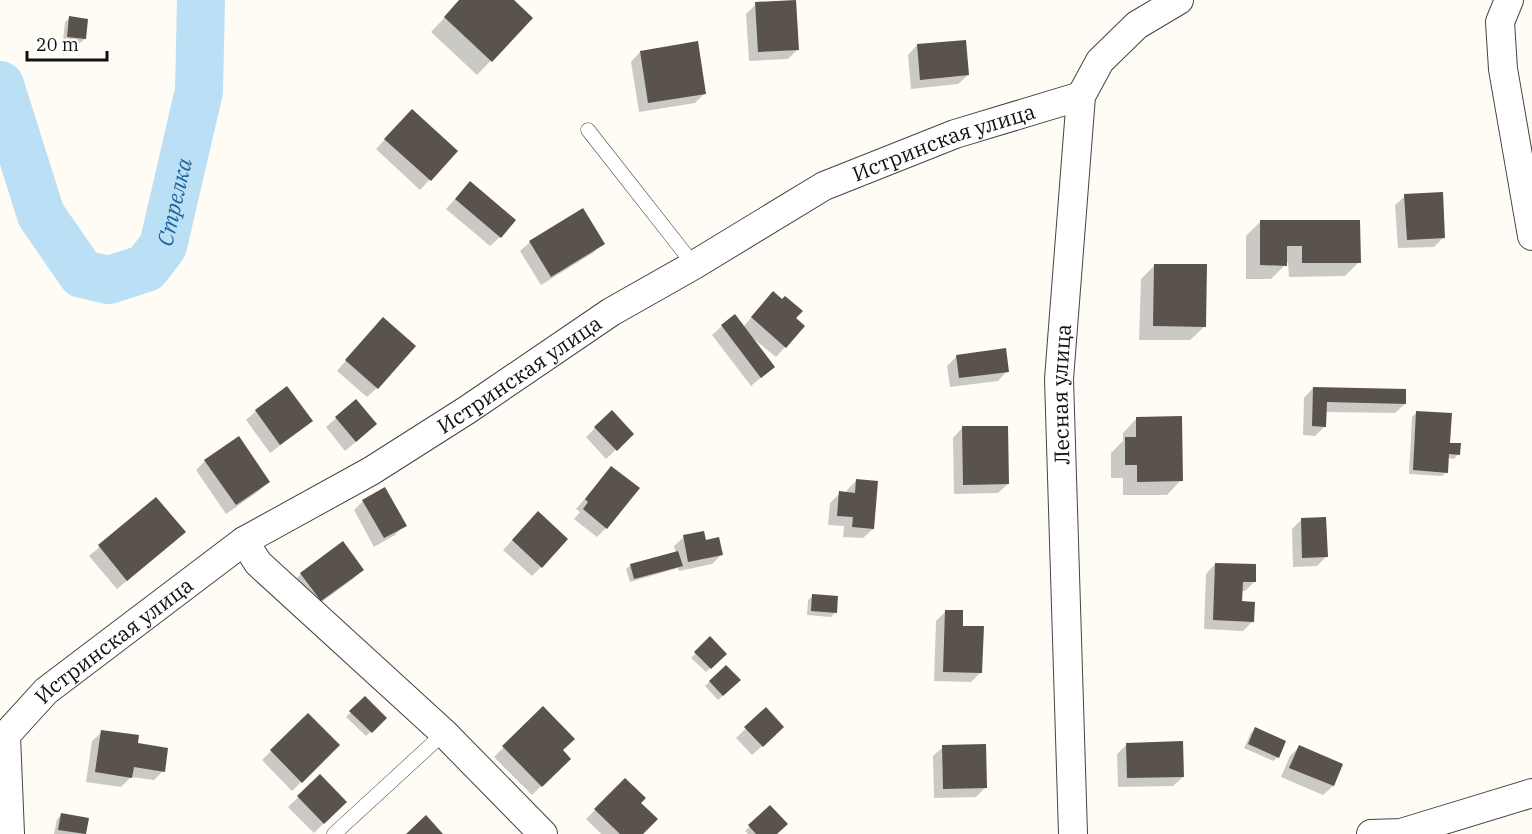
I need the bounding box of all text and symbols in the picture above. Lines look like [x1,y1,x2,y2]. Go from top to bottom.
scale bar [27,24,106,62]
text: 20 m [36,33,79,56]
street label: Истринская улица [848,97,1039,187]
water label: Стрелка [149,155,198,248]
street label: Истринская улица [432,309,607,440]
street label: Лесная улица [1045,323,1077,465]
street label: Истринская улица [28,571,199,709]

